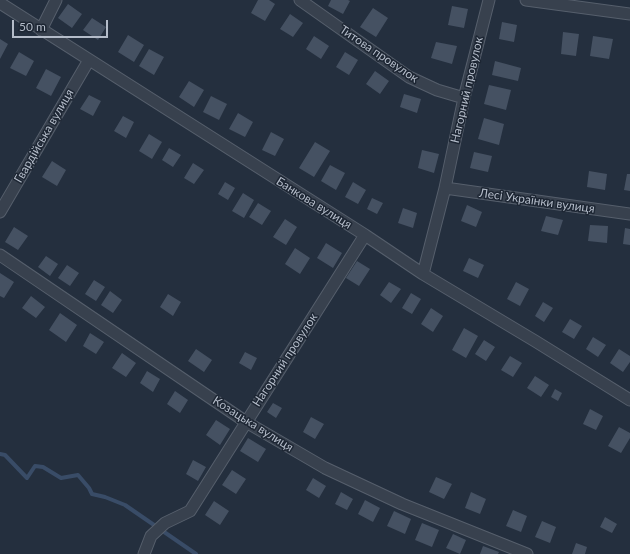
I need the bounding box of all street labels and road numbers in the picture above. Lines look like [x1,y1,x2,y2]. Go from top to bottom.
street label: Титова провулок [337,22,421,86]
street label: Нагорний провулок [448,36,486,144]
street label: Гвардійська вулиця [11,87,77,185]
street label: Банкова вулиця [274,174,354,232]
street label: Лесі Українки вулиця [478,186,596,216]
street label: Нагорний провулок [249,311,321,409]
street label: Козацька вулиця [210,393,296,455]

